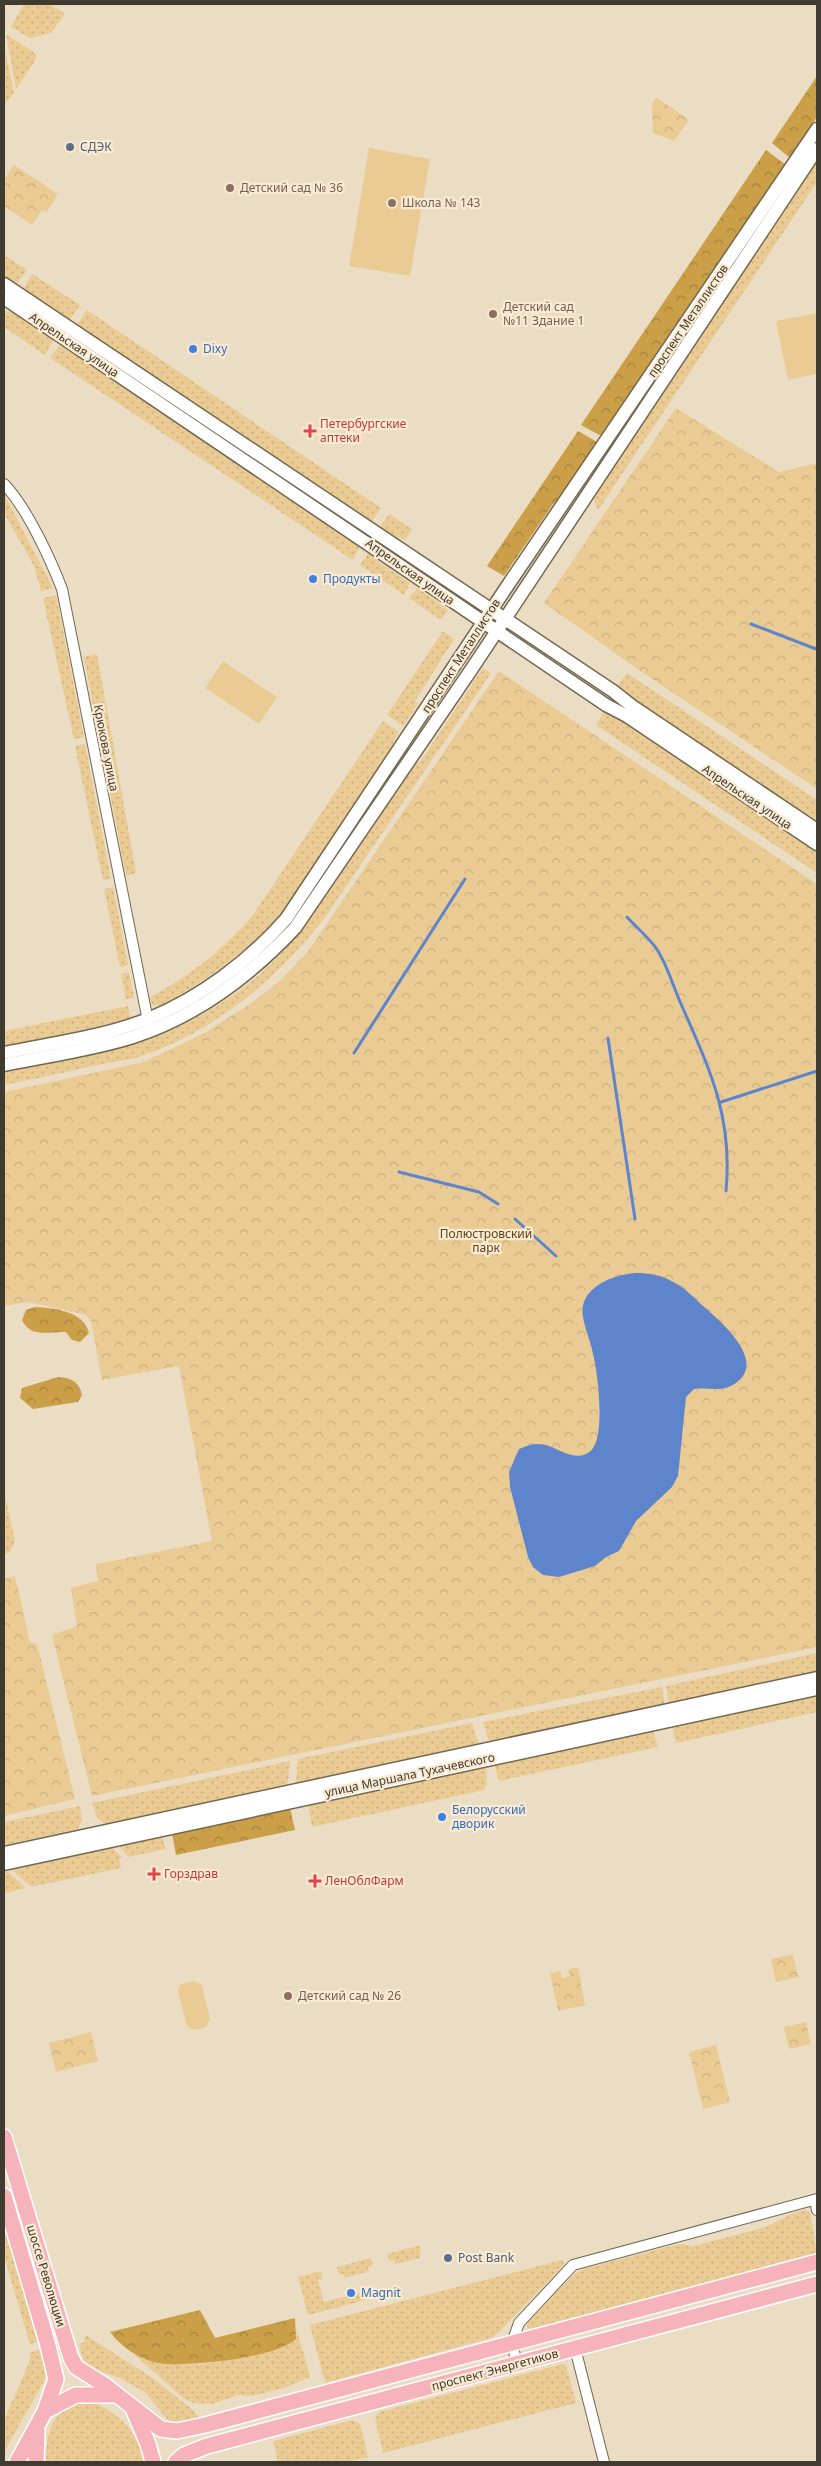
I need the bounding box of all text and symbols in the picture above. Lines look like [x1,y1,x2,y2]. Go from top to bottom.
place label: СДЭК [80,138,112,155]
marker: СДЭК [64,141,76,153]
place label: Детский сад № 36 [240,179,343,196]
marker: Детский сад № 36 [224,182,236,194]
place label: Школа № 143 [402,194,481,211]
marker: Школа № 143 [386,197,398,209]
street label: проспект Металлистов [643,261,732,381]
place label: Детский сад №11 Здание 1 [503,298,584,329]
street label: Апрельская улица [26,308,123,381]
marker: Детский сад №11 Здание 1 [487,308,499,320]
place label: Dixy [203,340,228,357]
marker: Dixy [187,343,199,355]
place label: Петербургские аптеки [320,415,407,446]
marker: Петербургские аптеки [304,425,316,437]
street label: Апрельская улица [362,534,458,609]
place label: Продукты [323,570,381,587]
marker: Продукты [307,573,319,585]
street label: проспект Металлистов [417,595,504,716]
street label: Крюкова улица [90,703,123,793]
street label: Апрельская улица [699,760,796,833]
park label: Полюстровский парк [440,1225,532,1256]
street label: улица Маршала Тухачевского [323,1748,496,1801]
place label: Белорусский дворик [452,1801,526,1832]
marker: Белорусский дворик [436,1811,448,1823]
place label: Горздрав [164,1865,218,1882]
marker: Горздрав [148,1868,160,1880]
place label: ЛенОблФарм [325,1872,404,1889]
marker: ЛенОблФарм [309,1875,321,1887]
place label: Детский сад № 26 [298,1987,401,2004]
marker: Детский сад № 26 [282,1990,294,2002]
street label: шоссе Революции [23,2223,70,2329]
place label: Post Bank [458,2249,515,2266]
marker: Post Bank [442,2252,454,2264]
place label: Magnit [361,2284,402,2301]
marker: Magnit [345,2287,357,2299]
street label: проспект Энергетиков [430,2344,560,2395]

